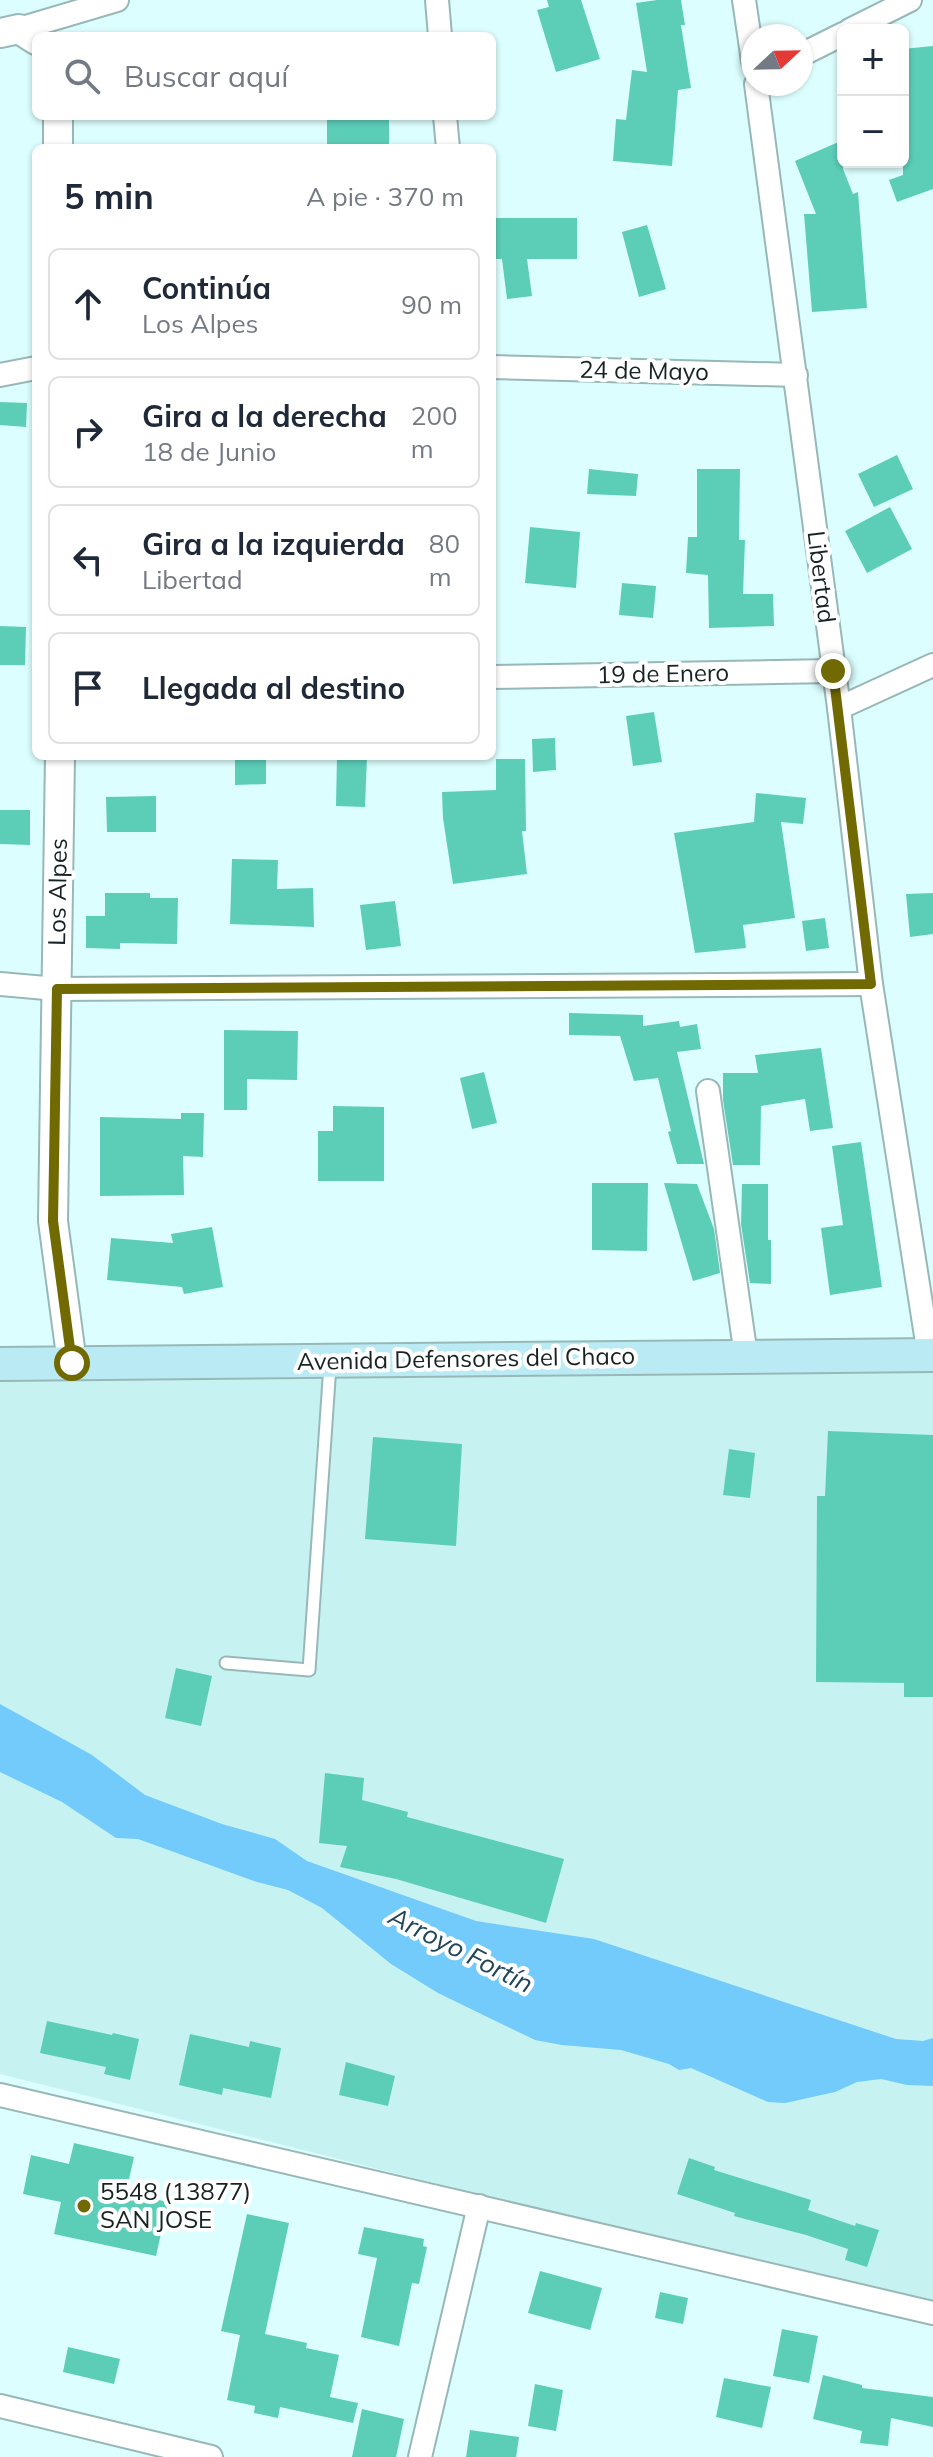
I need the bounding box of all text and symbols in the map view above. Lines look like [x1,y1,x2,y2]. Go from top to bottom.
north arrow [741,24,813,96]
map controls [837,24,909,168]
button: + [837,24,909,96]
search box [32,32,496,120]
icon: search [60,54,104,98]
text: Buscar aquí [124,57,289,95]
button: − [837,96,909,168]
text: 5 min [64,175,154,218]
text: A pie · 370 m [306,180,464,213]
text: Continúa [142,269,271,307]
icon: ahead [66,282,110,326]
text: 90 m [401,288,462,321]
text: Los Alpes [142,307,259,340]
street label: 24 de Mayo [579,354,709,386]
text: Gira a la derecha [142,397,387,435]
text: 200 m [411,399,458,465]
icon: right [66,410,110,454]
text: 18 de Junio [142,435,276,468]
text: Gira a la izquierda [142,525,405,563]
text: 80 m [429,527,460,593]
street label: Libertad [801,529,843,625]
icon: left [66,538,110,582]
text: Libertad [142,563,243,596]
route end [815,653,851,689]
street label: 19 de Enero [597,657,729,689]
icon: arrive [66,666,110,710]
text: Llegada al destino [142,669,405,707]
street label: Los Alpes [41,838,73,946]
street label: Avenida Defensores del Chaco [297,1340,635,1376]
route start [54,1345,90,1381]
water label: Arroyo Fortín [383,1899,539,2000]
place label: 5548 (13877) SAN JOSE [100,2176,251,2234]
marker: 5548 (13877) SAN JOSE [75,2197,93,2215]

